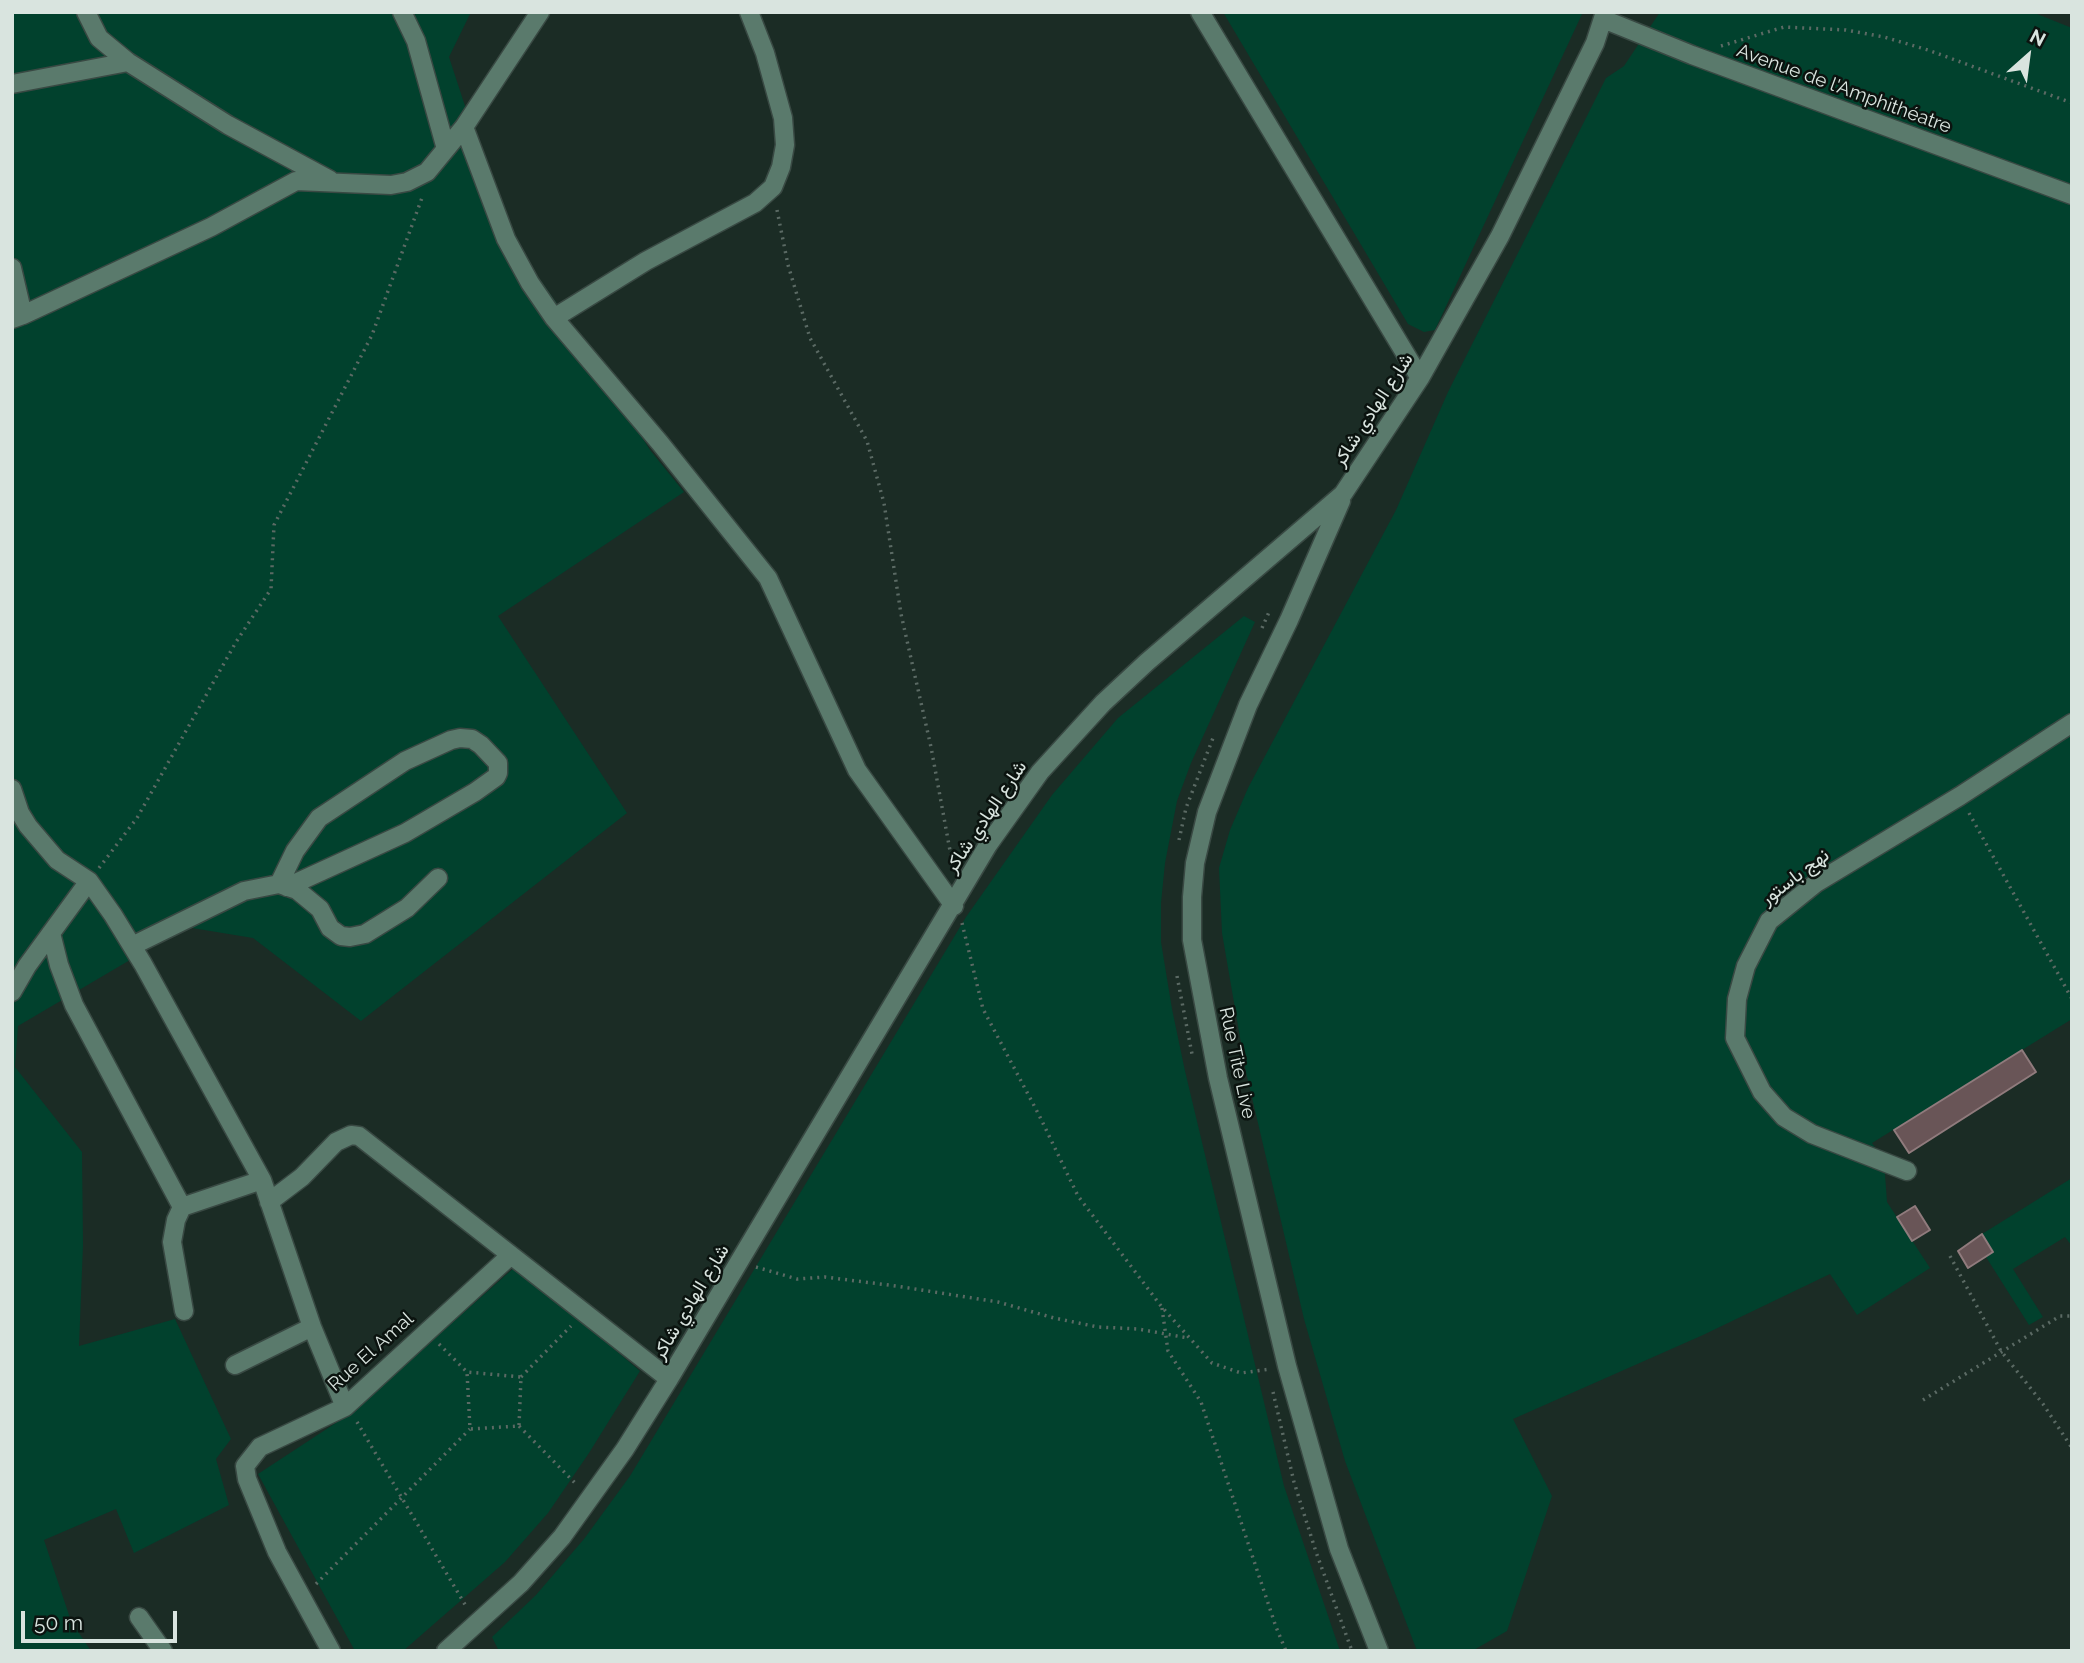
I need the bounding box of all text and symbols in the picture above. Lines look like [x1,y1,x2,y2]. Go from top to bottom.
north arrow [1993,21,2063,91]
text: N [2026,24,2049,51]
street label: Avenue de l'Amphithéatre [1734,40,1954,138]
street label: شارع الهادي شاكر [1328,349,1418,471]
street label: شارع الهادي شاكر [940,757,1032,877]
street label: نهج باستور [1756,844,1834,910]
street label: Rue Tite Live [1214,1005,1260,1121]
street label: شارع الهادي شاكر [648,1240,734,1364]
street label: Rue El Amal [324,1308,418,1396]
scale bar [24,1596,180,1640]
text: 50 m [34,1610,83,1635]

